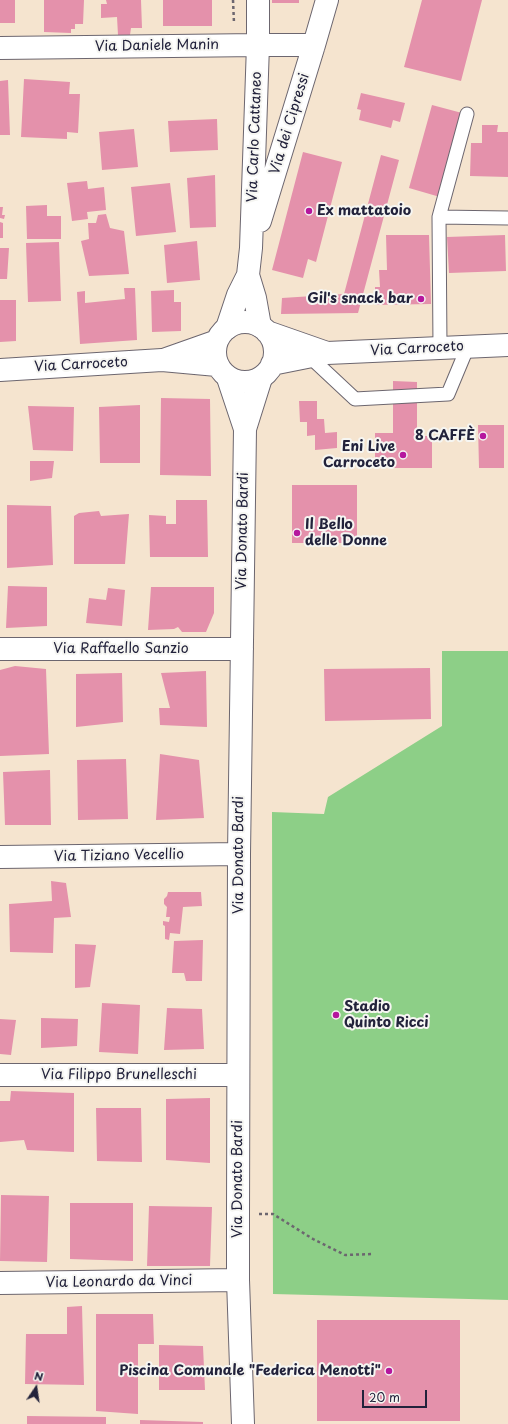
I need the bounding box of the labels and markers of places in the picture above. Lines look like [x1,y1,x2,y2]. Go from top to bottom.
place label: Ex mattatoio [317,203,411,219]
marker: Ex mattatoio [304,206,314,216]
place label: Gil's snack bar [307,291,413,307]
marker: Gil's snack bar [416,294,426,304]
place label: 8 CAFFÈ [415,428,475,444]
marker: 8 CAFFÈ [478,431,488,441]
place label: Eni Live Carroceto [323,439,395,472]
marker: Eni Live Carroceto [398,450,408,460]
place label: Il Bello delle Donne [305,517,387,550]
marker: Il Bello delle Donne [292,528,302,538]
place label: Stadio Quinto Ricci [344,999,428,1032]
marker: Stadio Quinto Ricci [331,1010,341,1020]
place label: Piscina Comunale "Federica Menotti" [119,1363,381,1379]
marker: Piscina Comunale "Federica Menotti" [384,1366,394,1376]

